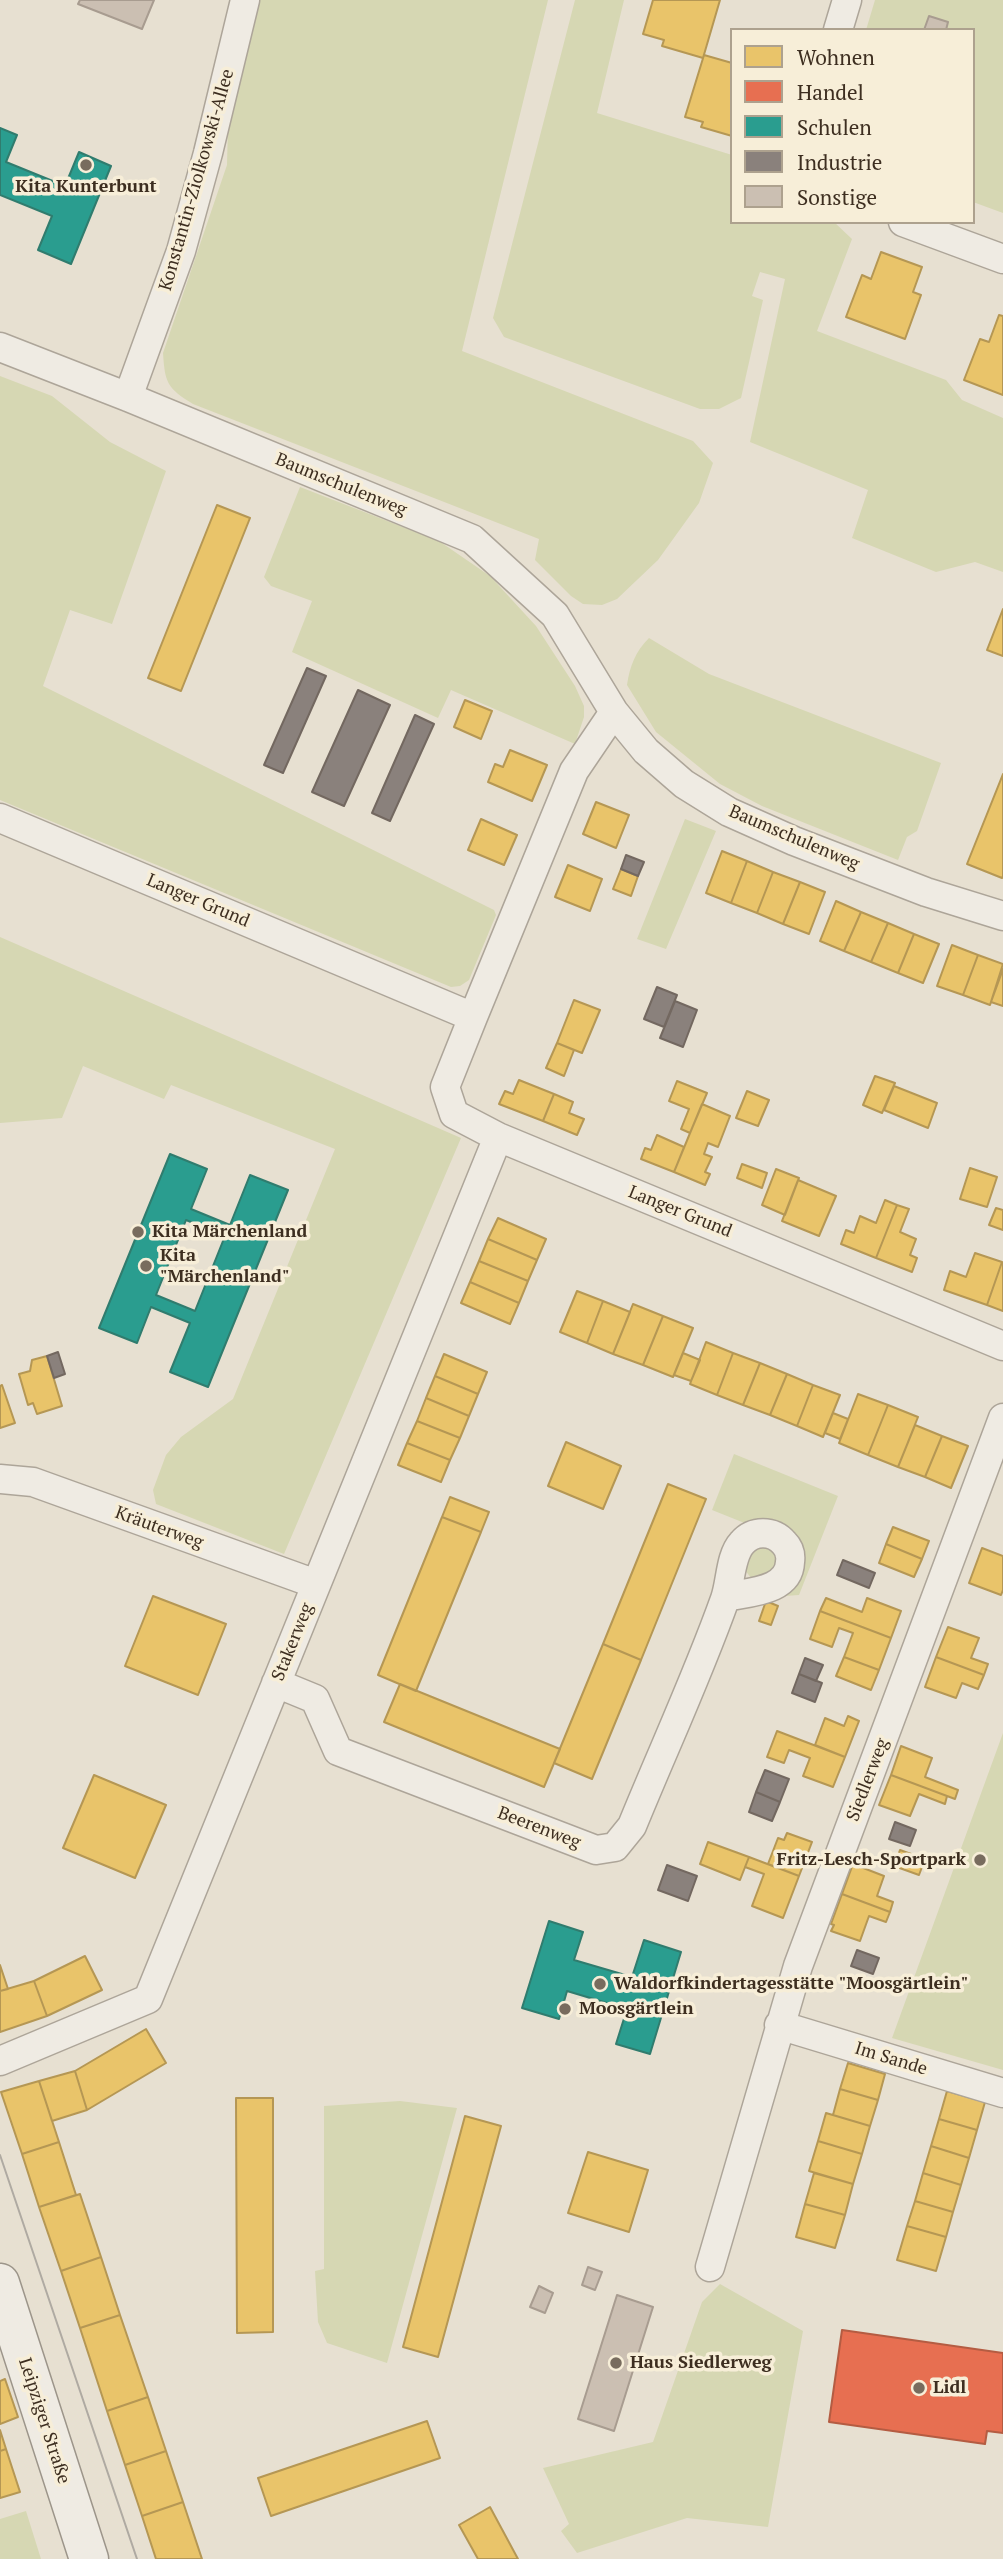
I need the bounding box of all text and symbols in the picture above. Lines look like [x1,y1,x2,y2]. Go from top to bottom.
legend [730,28,975,224]
text: Wohnen [797,43,875,71]
street label: Konstantin-Ziolkowski-Allee [155,67,239,293]
text: Handel [797,78,864,106]
text: Schulen [797,113,872,141]
text: Industrie [797,148,882,176]
marker: Kita Kunterbunt [78,157,94,173]
place label: Kita Kunterbunt [15,176,157,198]
text: Sonstige [797,183,877,211]
street label: Baumschulenweg [272,449,410,521]
street label: Baumschulenweg [725,801,863,875]
street label: Langer Grund [143,870,253,932]
street label: Langer Grund [625,1181,735,1243]
place label: Kita Märchenland [152,1221,307,1243]
marker: Kita Märchenland [130,1224,146,1240]
place label: Kita "Märchenland" [160,1245,289,1288]
marker: Kita "Märchenland" [138,1258,154,1274]
street label: Kräuterweg [112,1502,206,1554]
street label: Stakerweg [268,1600,318,1684]
street label: Siedlerweg [842,1735,894,1825]
street label: Beerenweg [494,1802,584,1854]
place label: Fritz-Lesch-Sportpark [777,1849,966,1871]
marker: Fritz-Lesch-Sportpark [972,1852,988,1868]
place label: Waldorfkindertagesstätte "Moosgärtlein" [614,1973,968,1995]
marker: Waldorfkindertagesstätte "Moosgärtlein" [592,1976,608,1992]
place label: Moosgärtlein [579,1998,694,2020]
marker: Moosgärtlein [557,2001,573,2017]
street label: Im Sande [852,2038,930,2080]
place label: Haus Siedlerweg [630,2352,772,2374]
street label: Leipziger Straße [13,2355,75,2487]
marker: Haus Siedlerweg [608,2355,624,2371]
place label: Lidl [933,2377,966,2399]
marker: Lidl [911,2380,927,2396]

